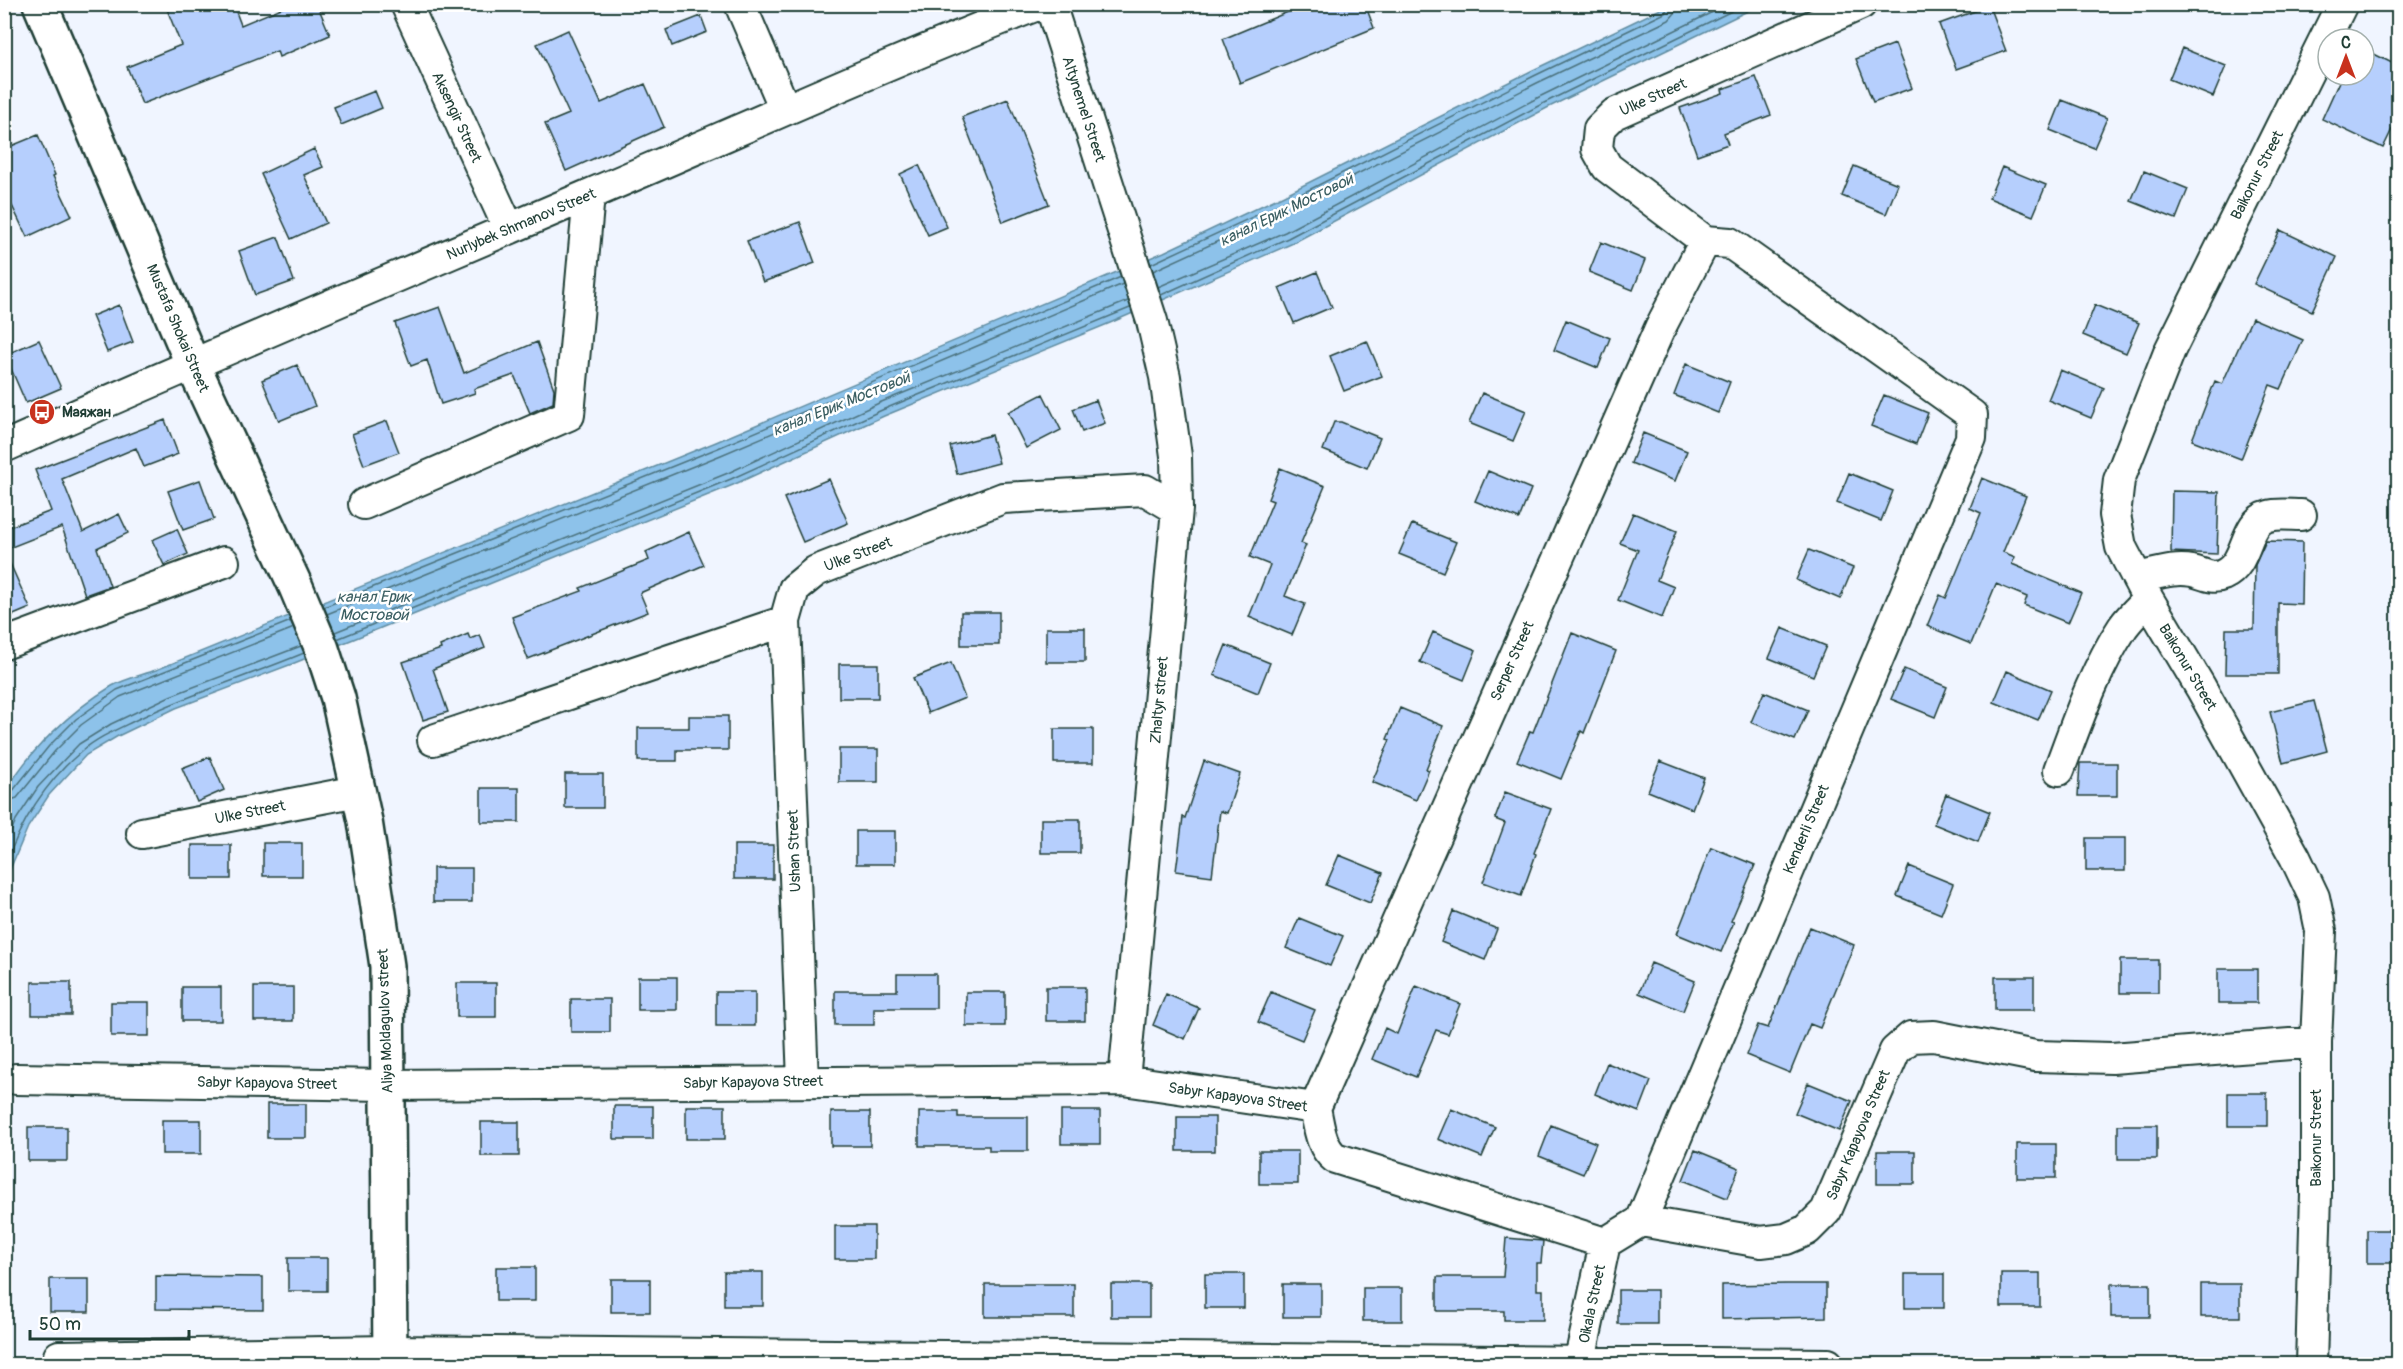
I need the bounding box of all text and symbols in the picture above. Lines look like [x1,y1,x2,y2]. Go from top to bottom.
north arrow [2316,27,2376,87]
text: С [2341,33,2351,53]
street label: Altynemel Street [1058,54,1110,165]
street label: Aksengir Street [427,69,486,166]
street label: Ulke Street [1617,74,1690,121]
street label: Baikonur Street [2227,127,2289,223]
water label: канал Ерик Мостовой [1216,168,1358,251]
street label: Nurlybek Shmanov Street [444,184,600,265]
street label: Mustafa Shokai Street [142,261,214,396]
water label: канал Ерик Мостовой [770,367,914,441]
bus stop icon: Маяжан [27,397,57,427]
place label: Маяжан [62,403,111,422]
street label: Ulke Street [822,533,896,576]
water label: канал Ерик Мостовой [337,587,413,625]
street label: Serper Street [1486,618,1539,704]
street label: Baikonur Street [2154,621,2221,715]
street label: Zhaltyr street [1146,655,1173,744]
street label: Kenderli Street [1779,781,1834,877]
street label: Ulke Street [213,796,288,829]
street label: Ushan Street [784,808,805,893]
street label: Aliya Moldagulov street [373,947,398,1094]
street label: Sabyr Kapayova Street [1822,1066,1895,1203]
street label: Sabyr Kapayova Street [683,1072,824,1093]
street label: Sabyr Kapayova Street [197,1073,338,1094]
street label: Sabyr Kapayova Street [1167,1078,1310,1117]
street label: Baikonur Street [2307,1088,2326,1187]
street label: Oikala Street [1575,1262,1610,1345]
scale bar [30,1303,189,1341]
text: 50 m [39,1313,81,1336]

